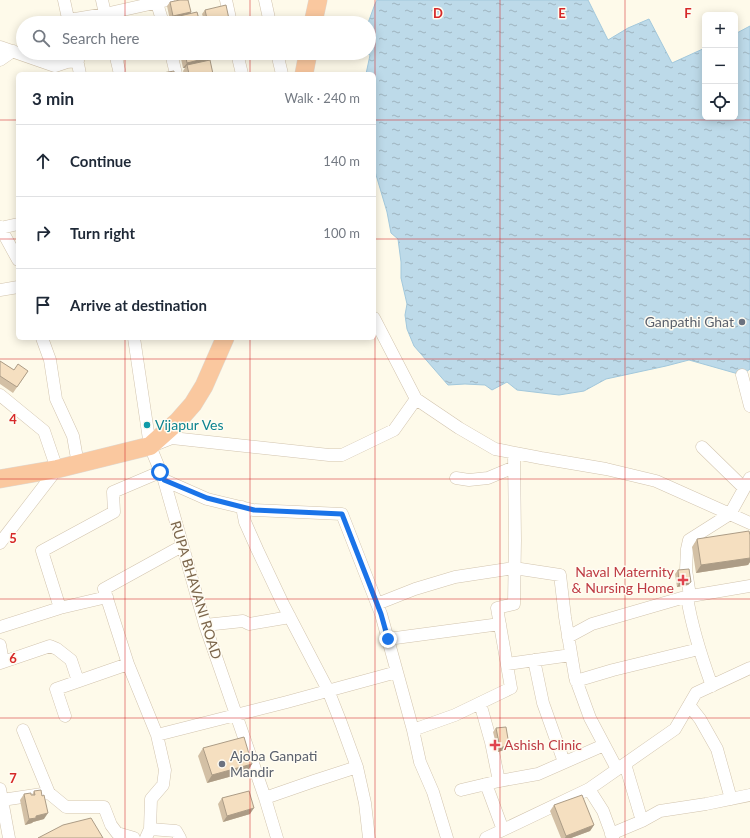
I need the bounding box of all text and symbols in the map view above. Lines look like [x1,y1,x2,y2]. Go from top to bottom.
text: D [433,5,443,21]
text: E [558,5,566,21]
text: F [684,5,692,21]
map controls [702,12,738,120]
button: + [702,12,738,48]
search box [16,16,376,60]
icon: search [30,27,52,49]
text: Search here [62,29,139,47]
button: − [702,48,738,84]
button: locate [702,84,738,120]
text: 3 min [32,88,74,109]
text: Walk · 240 m [284,90,360,106]
icon: ahead [32,150,54,172]
text: Continue [70,152,131,170]
text: 140 m [323,153,360,169]
icon: right [32,222,54,244]
text: Turn right [70,224,135,242]
text: 100 m [323,225,360,241]
icon: arrive [32,294,54,316]
text: Arrive at destination [70,296,207,314]
place label: Ganpathi Ghat [645,313,734,330]
marker: Ganpathi Ghat [737,317,747,327]
text: 4 [9,411,17,427]
place label: Vijapur Ves [155,416,224,433]
marker: Vijapur Ves [142,420,152,430]
route start [151,463,169,481]
street label: RUPA BHAVANI ROAD [167,519,226,661]
text: 5 [9,530,17,546]
place label: Naval Maternity & Nursing Home [572,563,675,596]
marker: Naval Maternity & Nursing Home [677,574,689,586]
route end [379,630,397,648]
text: 6 [9,650,17,666]
place label: Ashish Clinic [504,736,582,753]
marker: Ashish Clinic [489,739,501,751]
place label: Ajoba Ganpati Mandir [230,747,317,780]
marker: Ajoba Ganpati Mandir [217,759,227,769]
text: 7 [9,770,17,786]

